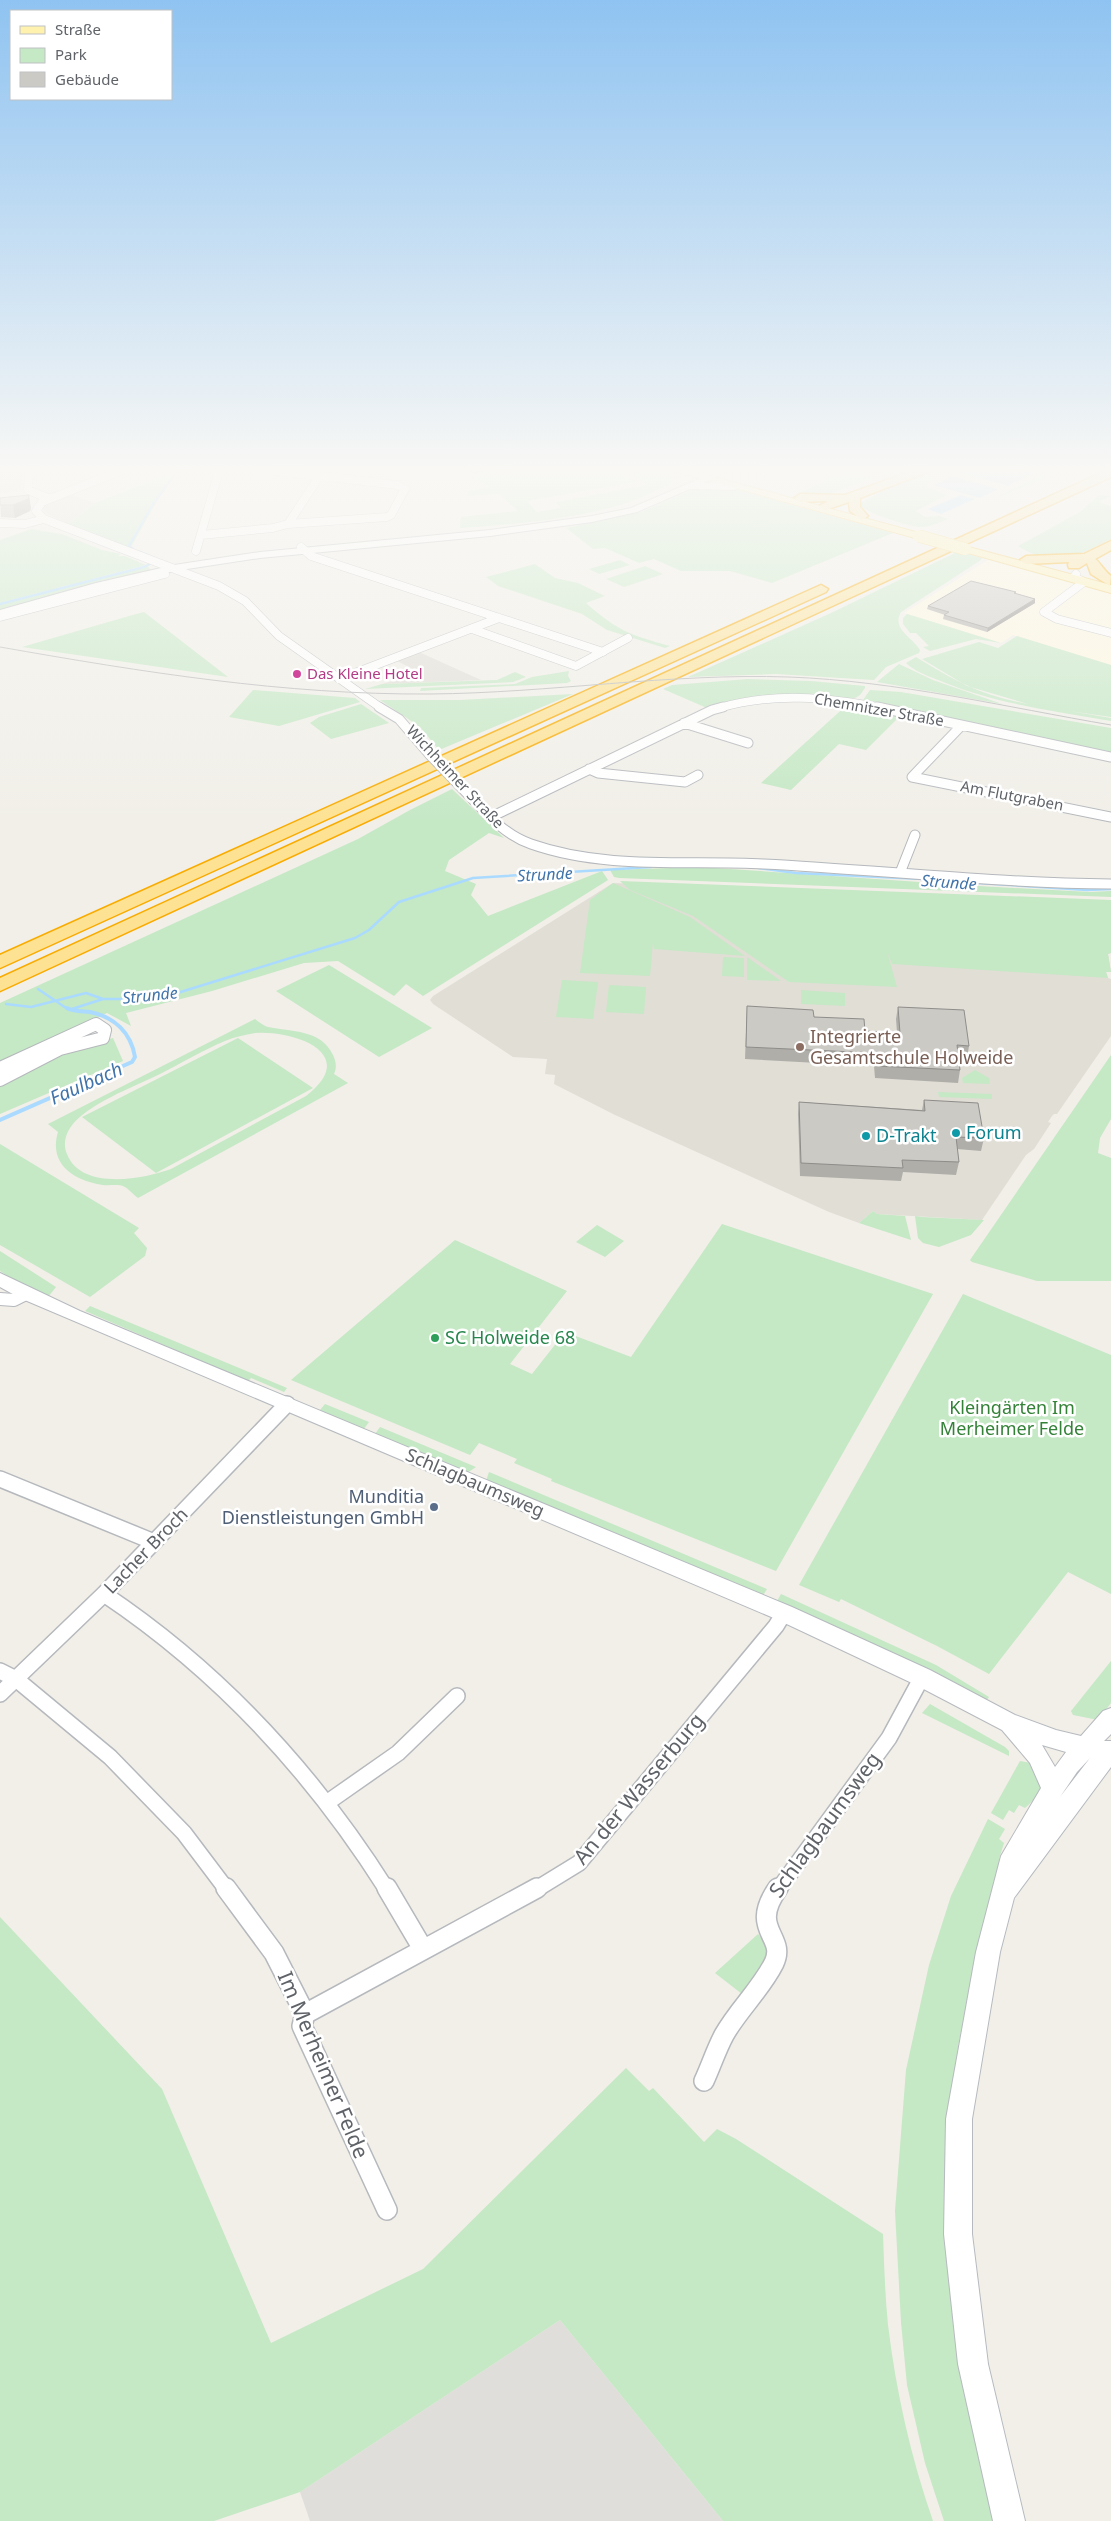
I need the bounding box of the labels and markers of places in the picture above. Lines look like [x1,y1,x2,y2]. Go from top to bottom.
place label: Das Kleine Hotel [307,663,423,683]
marker: Das Kleine Hotel [291,668,303,680]
place label: Integrierte Gesamtschule Holweide [810,1024,1013,1069]
marker: Integrierte Gesamtschule Holweide [794,1041,806,1053]
place label: Forum [966,1120,1022,1144]
place label: D-Trakt [876,1123,937,1147]
marker: Forum [950,1127,962,1139]
marker: D-Trakt [860,1130,872,1142]
place label: SC Holweide 68 [445,1325,575,1349]
marker: SC Holweide 68 [429,1332,441,1344]
place label: Munditia Dienstleistungen GmbH [222,1484,424,1529]
marker: Munditia Dienstleistungen GmbH [428,1501,440,1513]

